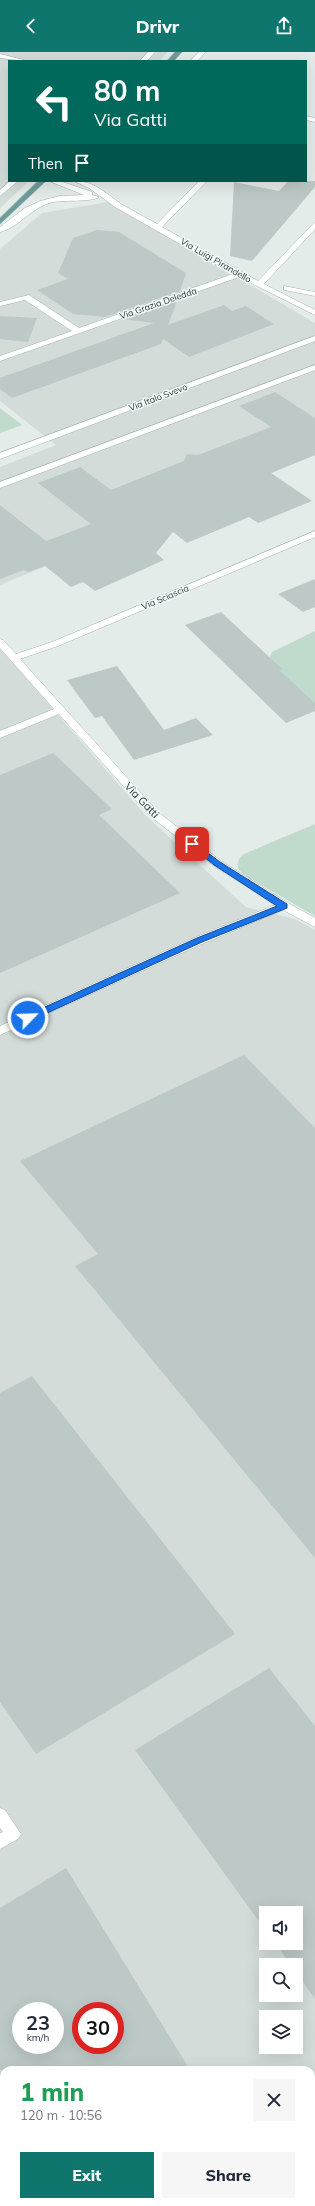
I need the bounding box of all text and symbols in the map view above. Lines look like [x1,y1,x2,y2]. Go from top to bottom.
icon: back [20,15,42,37]
text: Drivr [136,15,179,38]
icon: share [273,15,295,37]
text: 80 m [94,73,160,108]
icon: left [28,76,80,128]
text: Via Gatti [94,108,167,131]
icon: arrive [71,152,93,174]
text: Then [28,154,63,173]
street label: Via Luigi Pirandello [179,235,253,285]
street label: Via Grazia Deledda [118,285,198,321]
street label: Via Italo Svevo [127,381,189,413]
street label: Via Sciascia [140,582,190,612]
street label: Via Gatti [121,779,163,821]
pin [175,827,209,861]
icon: arrive [181,833,203,855]
position arrow [7,997,49,1039]
map controls [259,1906,303,2054]
button: sound [259,1906,303,1950]
button: search [259,1958,303,2002]
speed limit sign: 30 [72,2002,124,2054]
text: 23 [26,2010,50,2035]
button: layers [259,2010,303,2054]
text: km/h [27,2031,49,2044]
text: 1 min [20,2077,84,2107]
button: close [253,2079,295,2121]
text: 120 m · 10:56 [20,2107,102,2123]
button: Exit [20,2152,154,2198]
button: Share [162,2152,295,2198]

